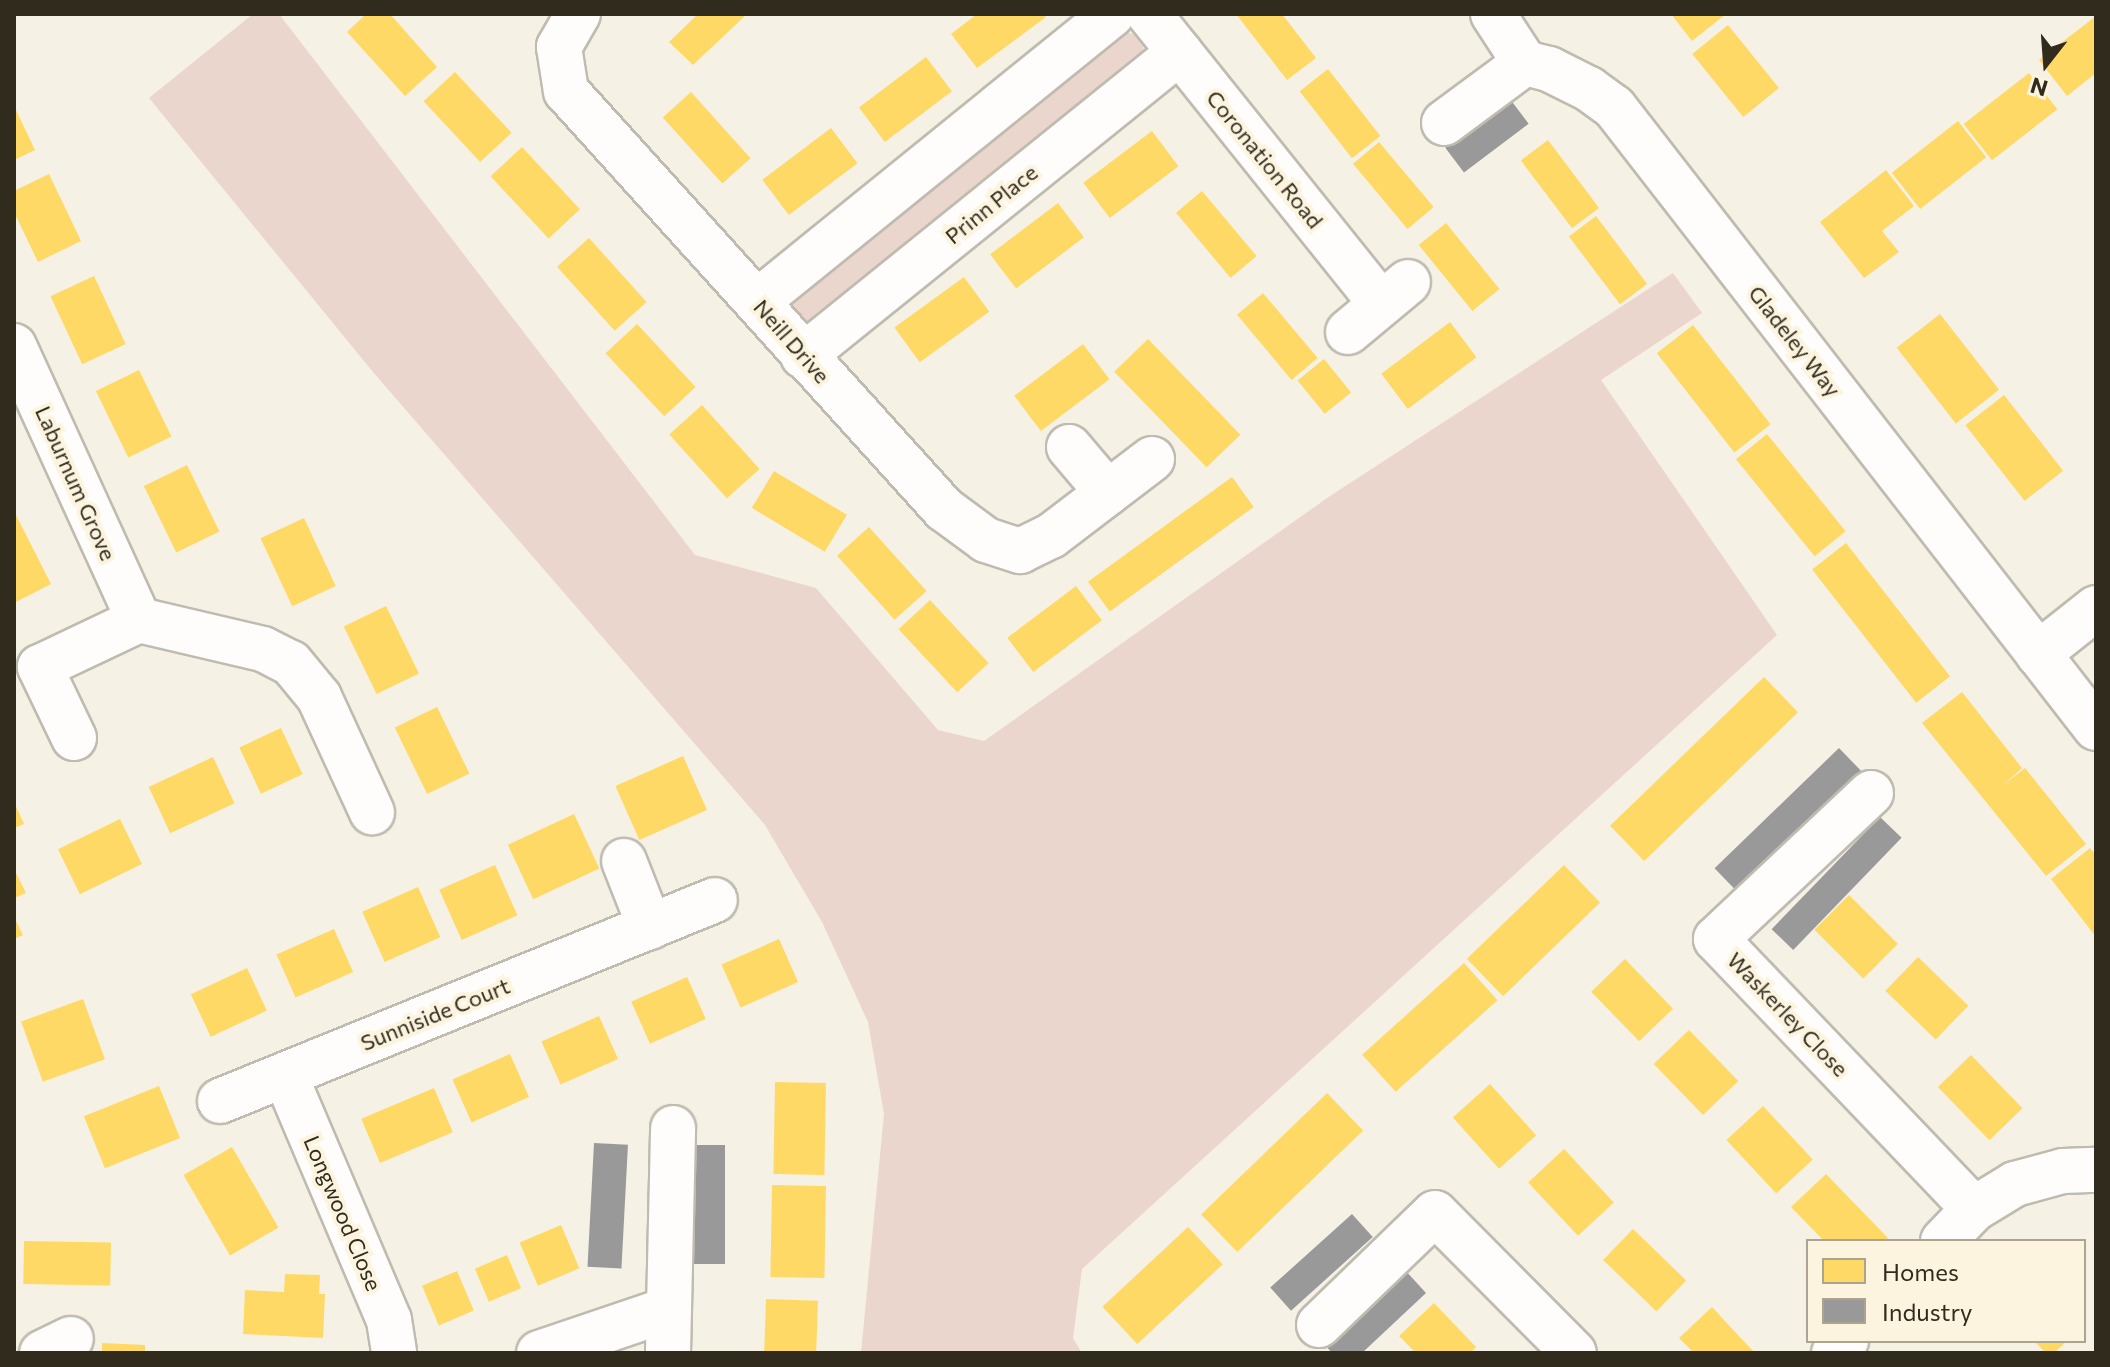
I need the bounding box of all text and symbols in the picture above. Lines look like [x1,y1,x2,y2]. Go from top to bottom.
north arrow [2006,24,2086,104]
text: N [2027,72,2051,103]
street label: Coronation Road [1201,85,1329,233]
street label: Prinn Place [940,159,1042,249]
street label: Gladeley Way [1743,280,1847,402]
street label: Neill Drive [748,294,836,388]
street label: Laburnum Grove [30,402,122,564]
street label: Waskerley Close [1722,946,1854,1082]
street label: Sunniside Court [357,972,513,1056]
street label: Longwood Close [298,1131,388,1295]
legend [1806,1239,2086,1343]
text: Homes [1882,1257,1959,1286]
text: Industry [1882,1297,1972,1326]

